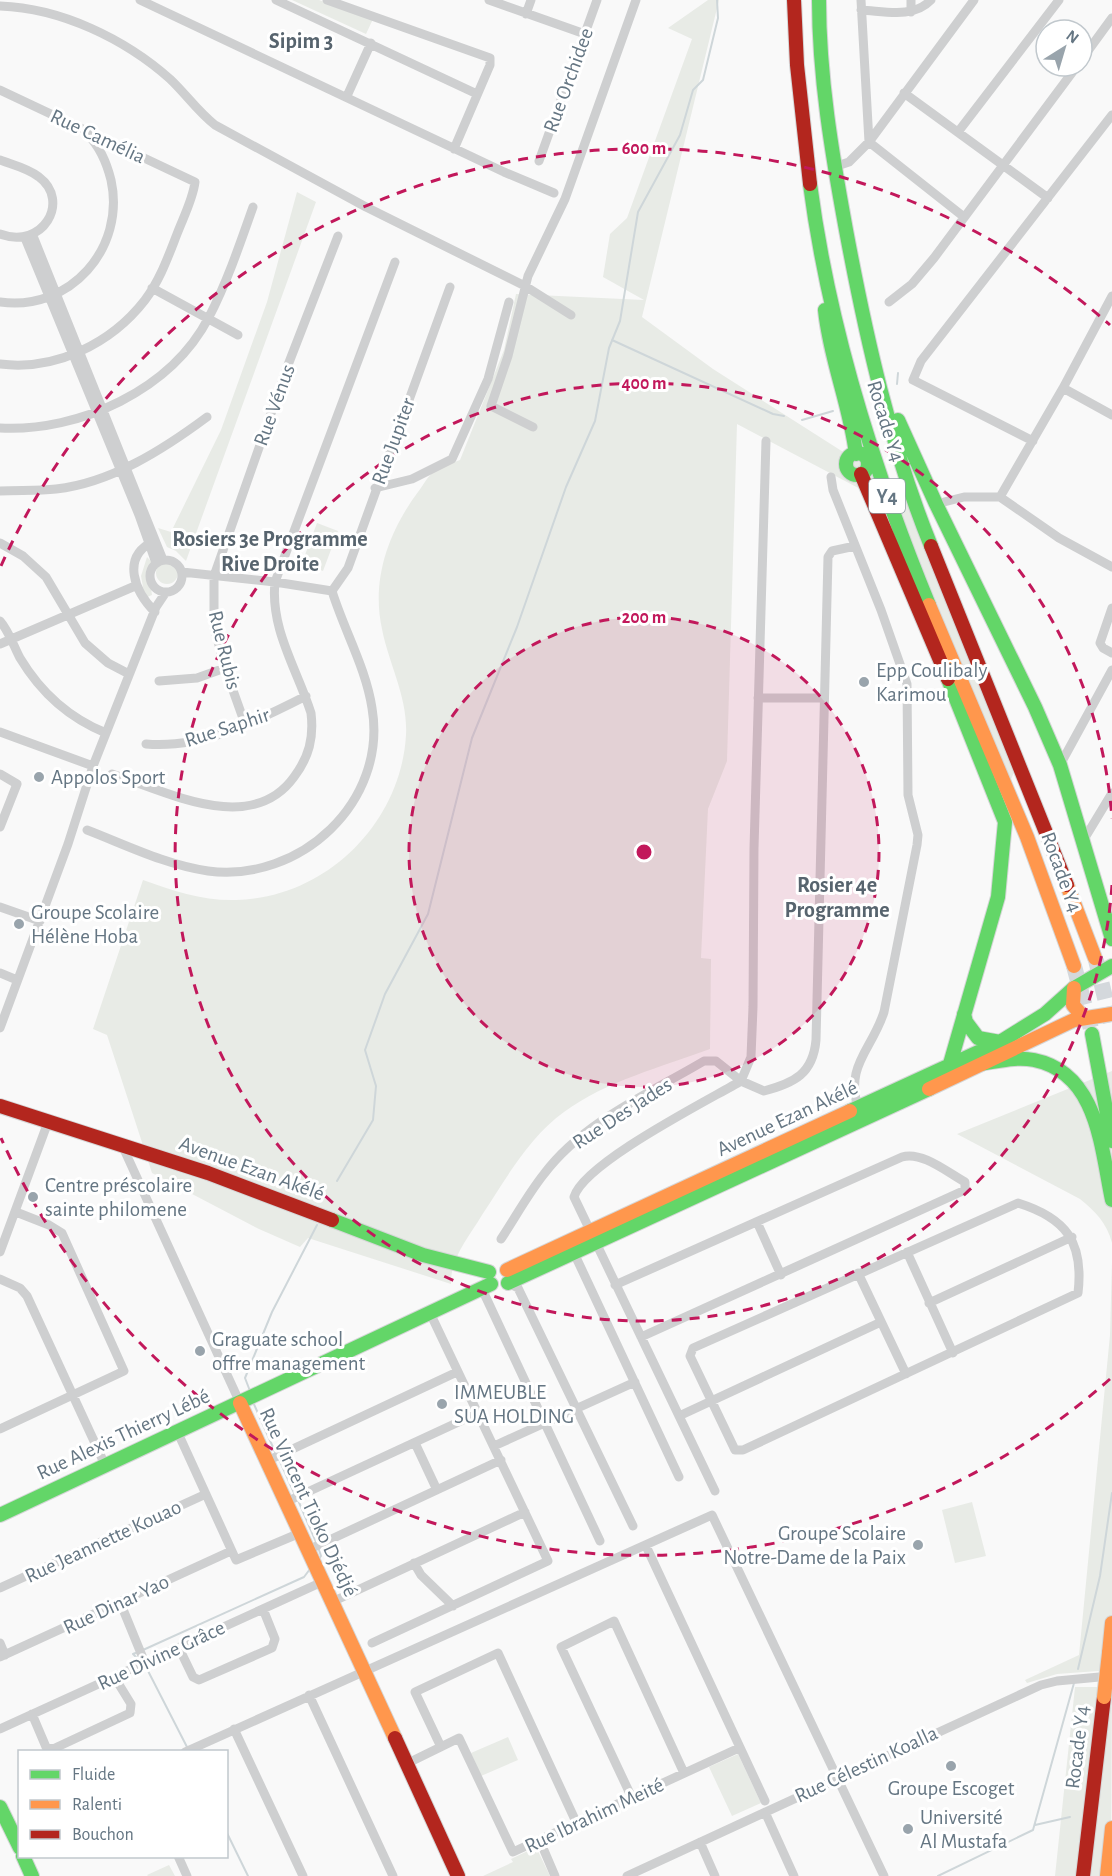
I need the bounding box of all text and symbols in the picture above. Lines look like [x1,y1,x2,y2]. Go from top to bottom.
north arrow [1034,18,1094,78]
street label: Rue Orchidee [540,25,597,135]
text: N [1063,27,1082,47]
district label: Sipim 3 [269,30,333,52]
street label: Rue Camélia [47,105,149,168]
text: 600 m [622,140,666,158]
street label: Rue Vénus [250,362,299,449]
text: 400 m [621,375,667,393]
street label: Rocade Y4 [863,378,908,464]
street label: Rue Jupiter [368,395,419,487]
road number: Y4 [869,479,905,513]
district label: Rosiers 3e Programme Rive Droite [172,528,368,575]
street label: Rue Rubis [205,608,244,692]
text: 200 m [622,609,666,627]
place label: Epp Coulibaly Karimou [876,660,987,705]
marker: Epp Coulibaly Karimou [857,675,871,689]
street label: Rue Saphir [182,704,272,751]
place label: Appolos Sport [51,767,166,788]
marker: Appolos Sport [32,770,46,784]
street label: Rocade Y4 [1037,829,1086,915]
centre of rings [634,842,654,862]
district label: Rosier 4e Programme [784,874,890,921]
place label: Groupe Scolaire Hélène Hoba [31,902,159,947]
marker: Groupe Scolaire Hélène Hoba [12,917,26,931]
street label: Rue Des Jades [569,1074,676,1153]
street label: Avenue Ezan Akélé [714,1077,861,1160]
street label: Avenue Ezan Akélé [176,1132,327,1204]
place label: Centre préscolaire sainte philomene [45,1175,192,1220]
marker: Centre préscolaire sainte philomene [26,1190,40,1204]
place label: Graguate school offre management [212,1329,366,1374]
marker: Graguate school offre management [193,1344,207,1358]
place label: IMMEUBLE SUA HOLDING [454,1382,574,1427]
street label: Rue Alexis Thierry Lébé [34,1385,213,1484]
marker: IMMEUBLE SUA HOLDING [435,1397,449,1411]
street label: Rue Vincent Tioko Djédjé [256,1404,362,1600]
street label: Rue Jeannette Kouao [22,1496,185,1587]
place label: Groupe Scolaire Notre-Dame de la Paix [723,1523,906,1568]
marker: Groupe Scolaire Notre-Dame de la Paix [911,1538,925,1552]
street label: Rue Dinar Yao [60,1571,172,1638]
street label: Rue Divine Grâce [94,1617,228,1694]
street label: Rocade Y4 [1062,1704,1093,1790]
street label: Rue Célestin Koalla [791,1722,941,1807]
legend [18,1750,228,1858]
marker: Groupe Escoget [944,1759,958,1773]
text: Fluide [72,1766,115,1784]
street label: Rue Ibrahim Meité [521,1774,667,1857]
place label: Groupe Escoget [888,1778,1015,1799]
text: Ralenti [72,1796,122,1814]
place label: Université Al Mustafa [920,1807,1008,1852]
marker: Université Al Mustafa [901,1822,915,1836]
text: Bouchon [72,1826,134,1844]

